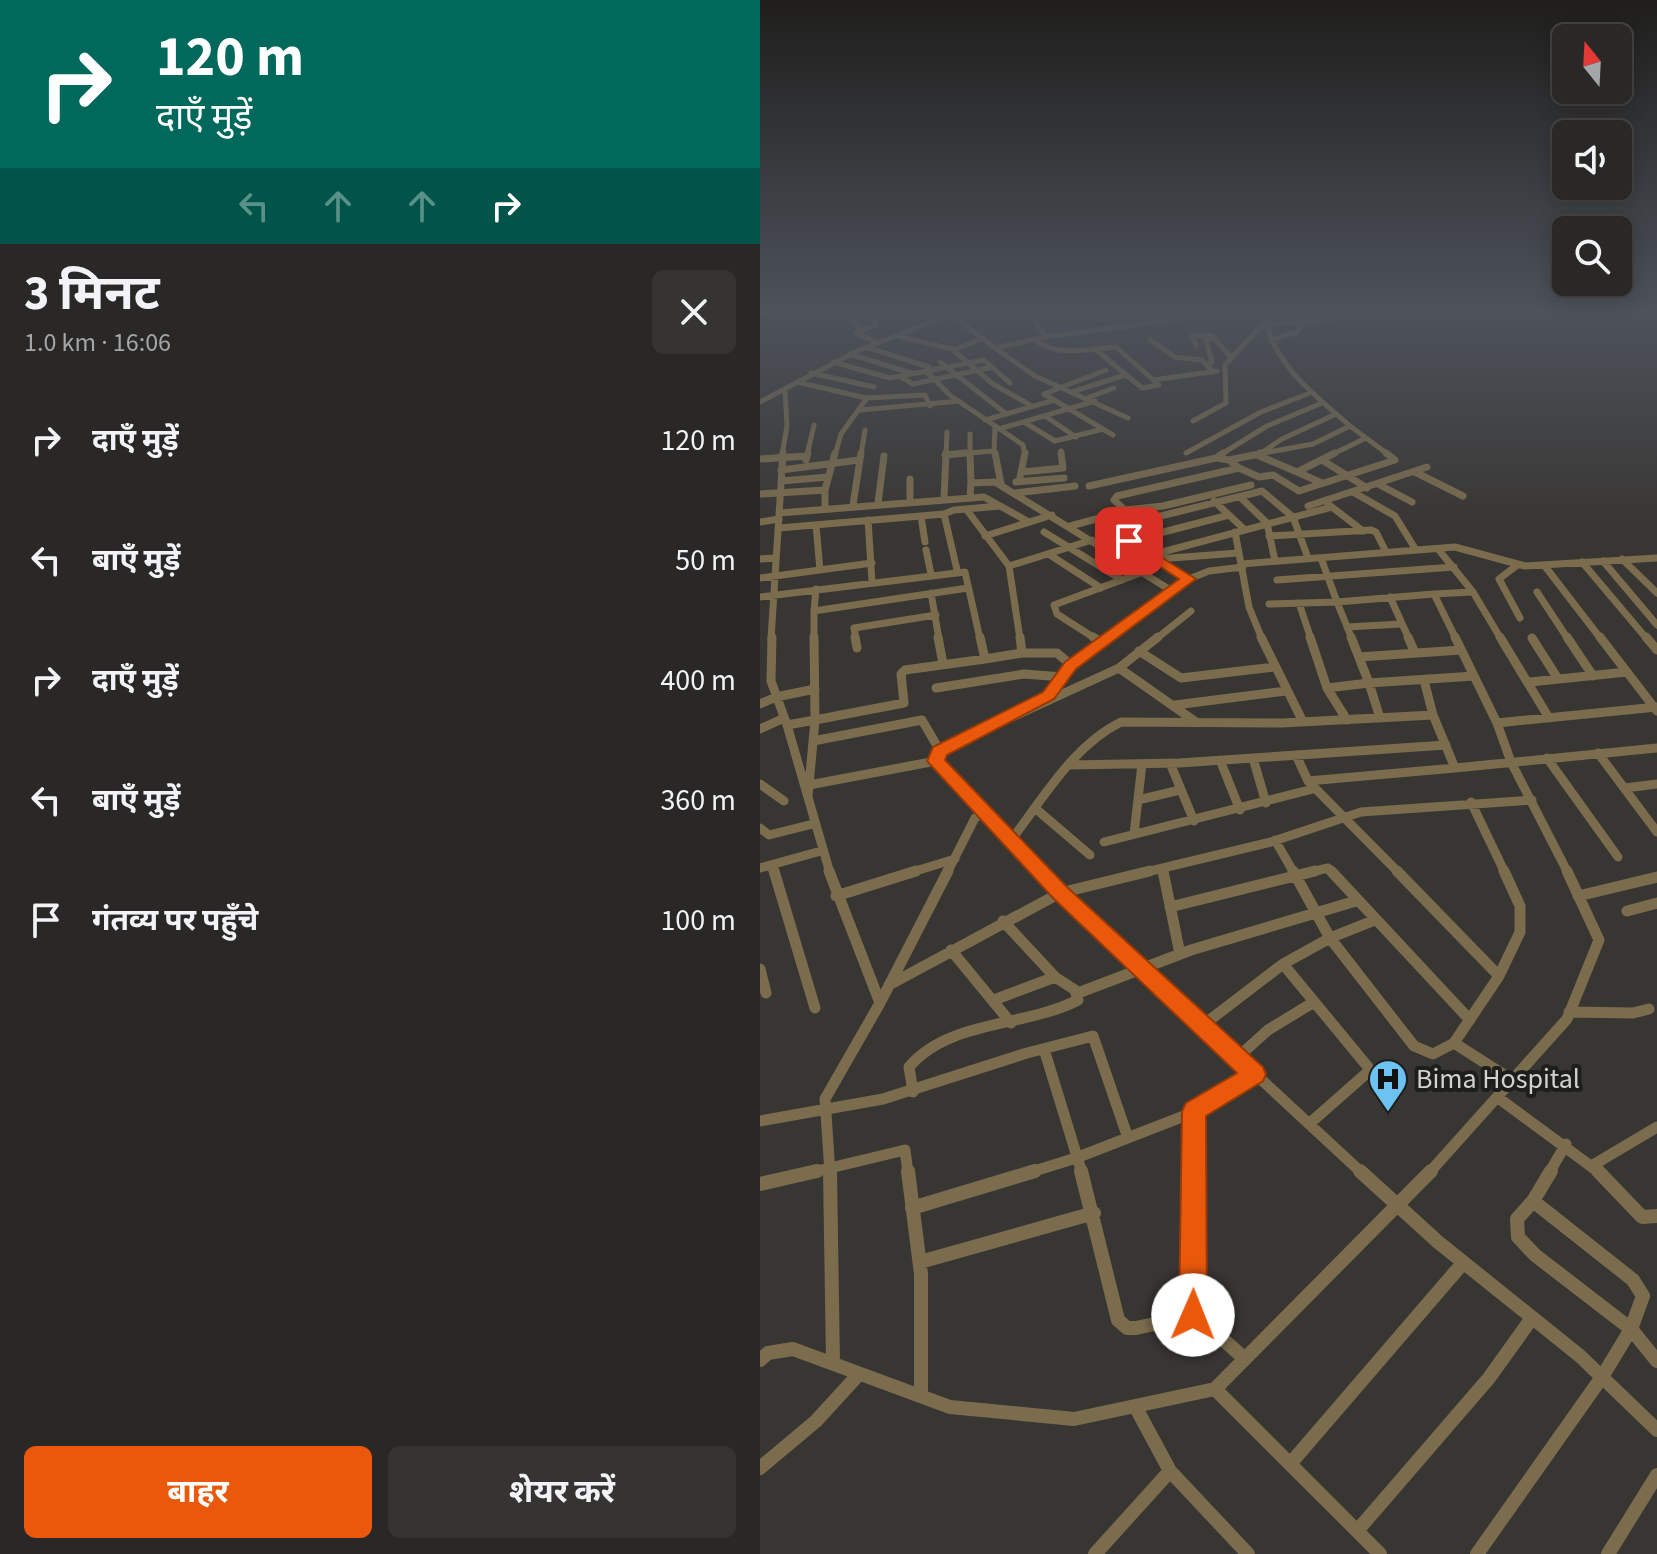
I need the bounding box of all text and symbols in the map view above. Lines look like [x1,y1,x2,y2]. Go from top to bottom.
text: 120 m [156,18,304,97]
north arrow [1552,24,1632,104]
map controls [1552,24,1632,296]
icon: right [24,32,128,136]
text: दाएँ मुड़ें [156,92,252,143]
button: sound [1552,120,1632,200]
icon: left [232,184,276,228]
icon: ahead [316,184,360,228]
icon: ahead [400,184,444,228]
icon: right [484,184,528,228]
button: search [1552,216,1632,296]
text: 3 मिनट [24,260,160,328]
button: close [652,270,736,354]
text: 1.0 km · 16:06 [24,324,171,361]
icon: right [24,418,68,462]
text: दाएँ मुड़ें [92,419,179,462]
text: 120 m [660,419,736,462]
pin [1095,507,1163,575]
icon: arrive [1107,519,1151,563]
icon: left [24,538,68,582]
text: बाएँ मुड़ें [92,539,180,582]
text: 50 m [675,539,736,582]
icon: right [24,658,68,702]
text: दाएँ मुड़ें [92,659,179,702]
text: 400 m [660,659,736,702]
icon: left [24,778,68,822]
text: बाएँ मुड़ें [92,779,180,822]
text: 360 m [660,779,736,822]
icon: arrive [24,898,68,942]
text: गंतव्य पर पहुँचे [92,899,258,942]
text: 100 m [660,899,736,942]
hospital icon: Bima Hospital [1367,1058,1409,1113]
place label: Bima Hospital [1416,1059,1580,1099]
position arrow [1151,1273,1235,1357]
button: बाहर [24,1446,372,1538]
button: शेयर करें [388,1446,736,1538]

